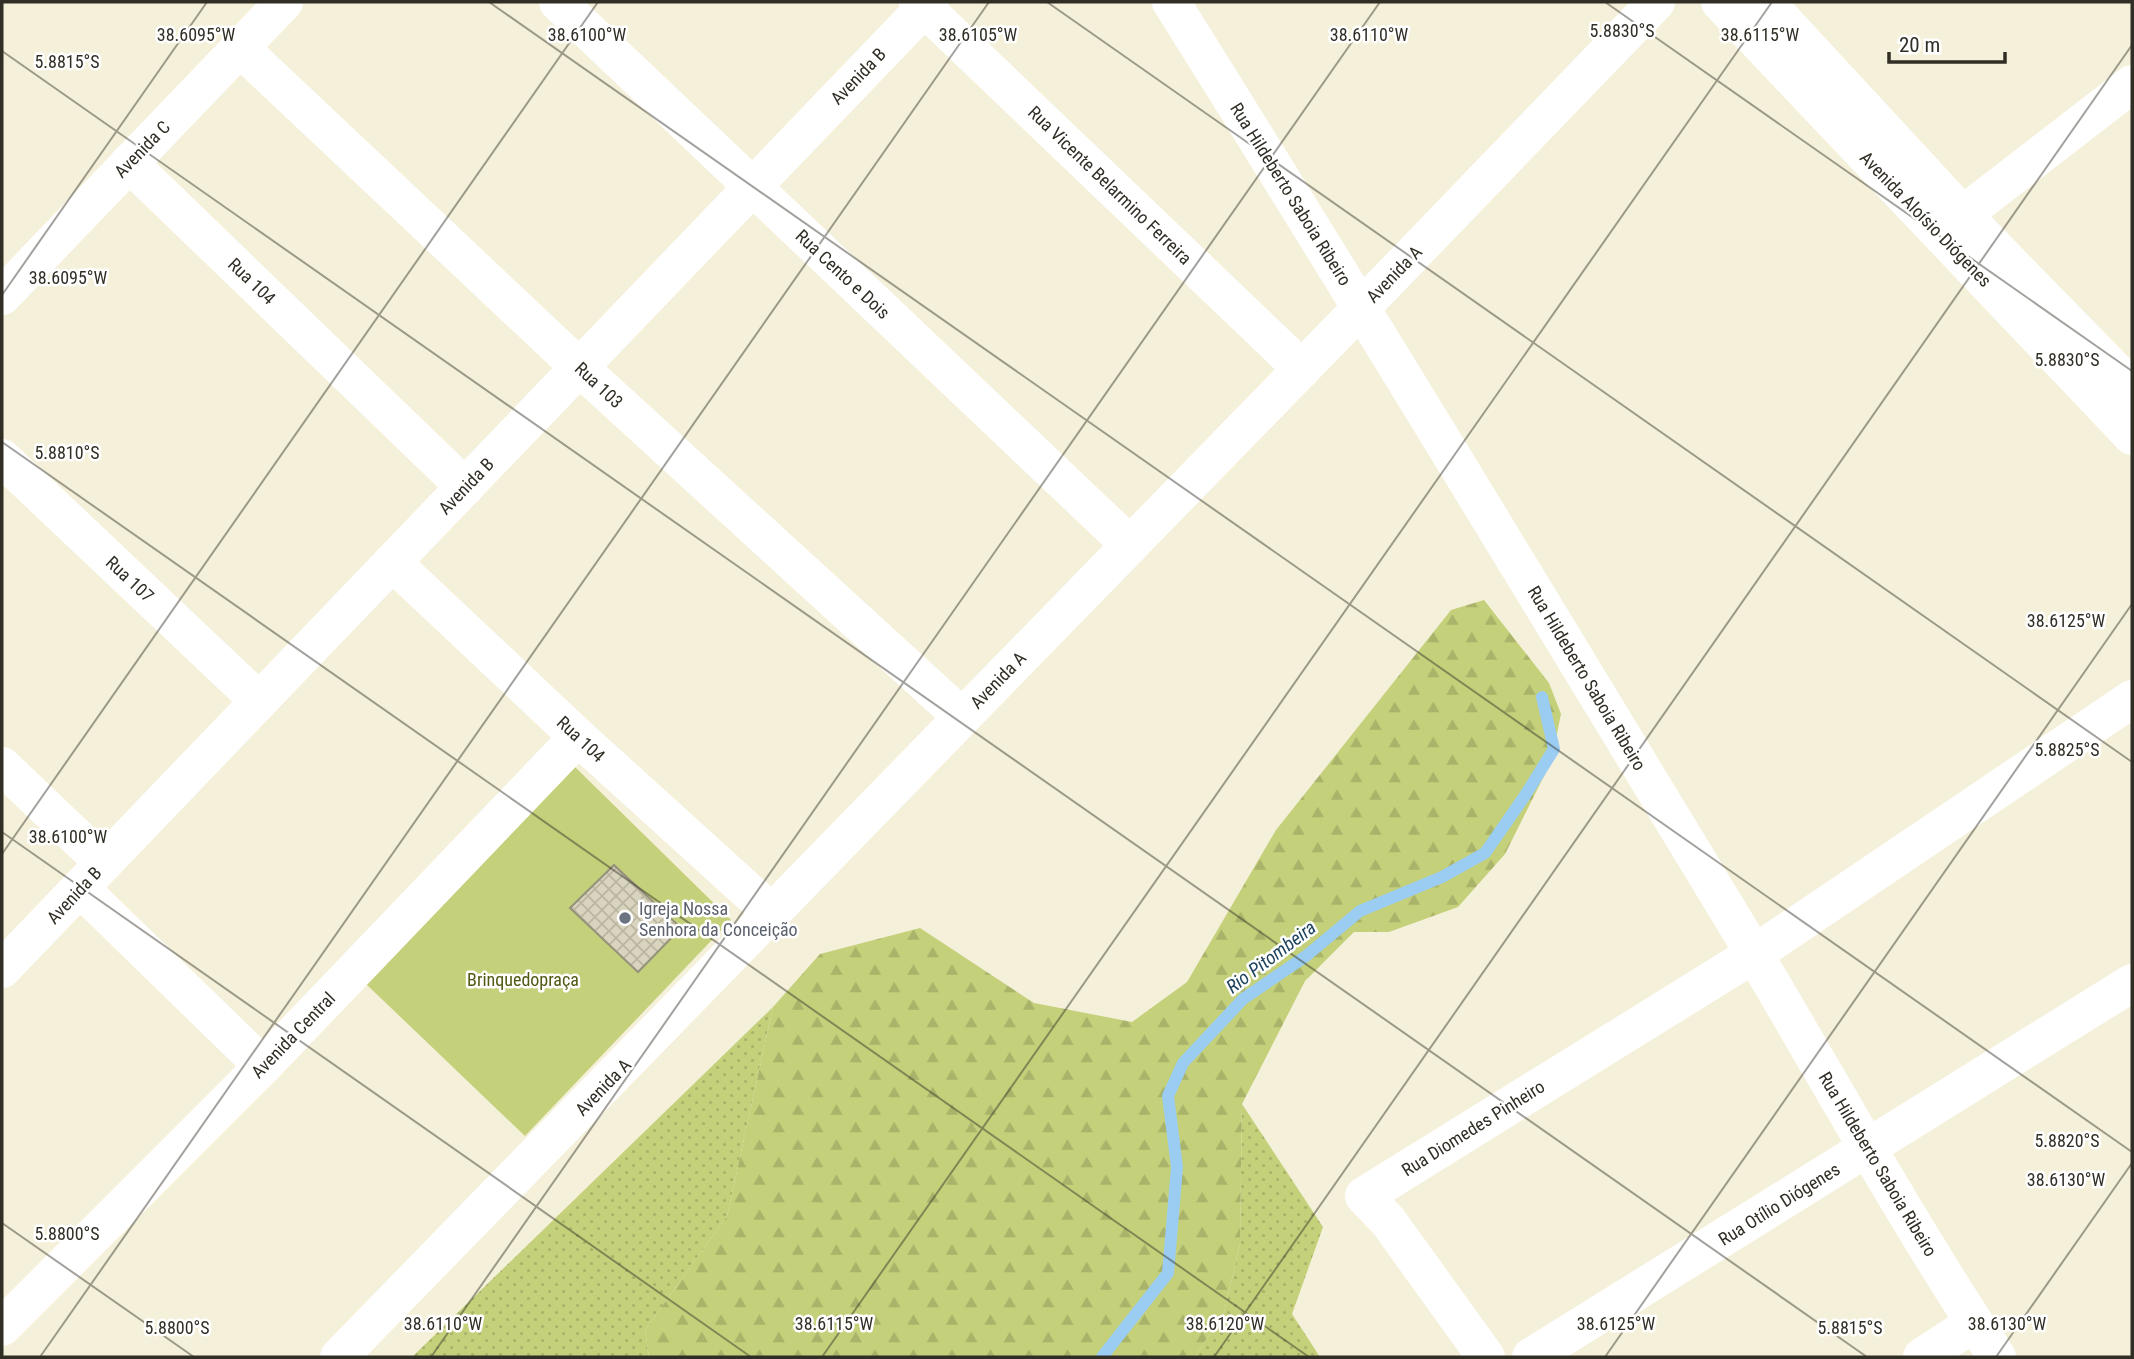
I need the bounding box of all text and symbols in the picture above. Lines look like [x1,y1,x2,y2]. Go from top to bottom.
text: 5.8830°S [1589,20,1655,41]
scale bar [1889,21,2004,65]
text: 38.6095°W [157,24,236,45]
text: 38.6100°W [548,24,627,45]
text: 38.6105°W [939,24,1018,45]
text: 38.6110°W [1330,24,1409,45]
text: 38.6115°W [1721,24,1800,45]
text: 20 m [1899,33,1940,57]
street label: Avenida B [826,43,890,109]
text: 5.8815°S [34,51,100,72]
street label: Rua Hildeberto Saboia Ribeiro [1226,99,1356,289]
street label: Rua Vicente Belarmino Ferreira [1024,101,1196,269]
street label: Avenida C [110,116,174,182]
street label: Avenida Aloísio Diógenes [1856,147,1996,291]
street label: Rua Cento e Dois [792,225,894,323]
street label: Avenida A [1362,241,1427,307]
street label: Rua 104 [224,253,280,309]
text: 38.6095°W [29,267,108,288]
text: 5.8830°S [2034,349,2100,370]
street label: Rua 103 [571,358,627,412]
text: 5.8810°S [34,442,100,463]
street label: Avenida B [434,453,498,519]
street label: Rua 107 [102,552,158,606]
street label: Rua Hildeberto Saboia Ribeiro [1524,582,1650,774]
text: 38.6125°W [2027,610,2106,631]
street label: Avenida A [966,647,1031,713]
street label: Rua 104 [553,712,609,766]
text: 5.8825°S [2034,739,2100,760]
text: 38.6100°W [29,826,108,847]
street label: Avenida B [42,862,106,928]
place label: Igreja Nossa Senhora da Conceição [639,898,798,940]
marker: Igreja Nossa Senhora da Conceição [617,910,633,926]
water label: Rio Pitombeira [1222,916,1320,998]
park label: Brinquedopraça [467,969,579,990]
street label: Avenida Central [247,988,339,1082]
street label: Avenida A [571,1054,636,1120]
street label: Rua Hildeberto Saboia Ribeiro [1815,1068,1941,1260]
street label: Rua Diomedes Pinheiro [1398,1075,1548,1181]
text: 5.8820°S [2034,1130,2100,1151]
street label: Rua Otílio Diógenes [1715,1158,1843,1250]
text: 38.6130°W [2027,1169,2106,1190]
text: 5.8800°S [34,1223,100,1244]
text: 38.6110°W [404,1313,483,1334]
text: 38.6115°W [795,1313,874,1334]
text: 38.6120°W [1186,1313,1265,1334]
text: 38.6125°W [1577,1313,1656,1334]
text: 38.6130°W [1968,1313,2047,1334]
text: 5.8800°S [144,1317,210,1338]
text: 5.8815°S [1817,1317,1883,1338]

